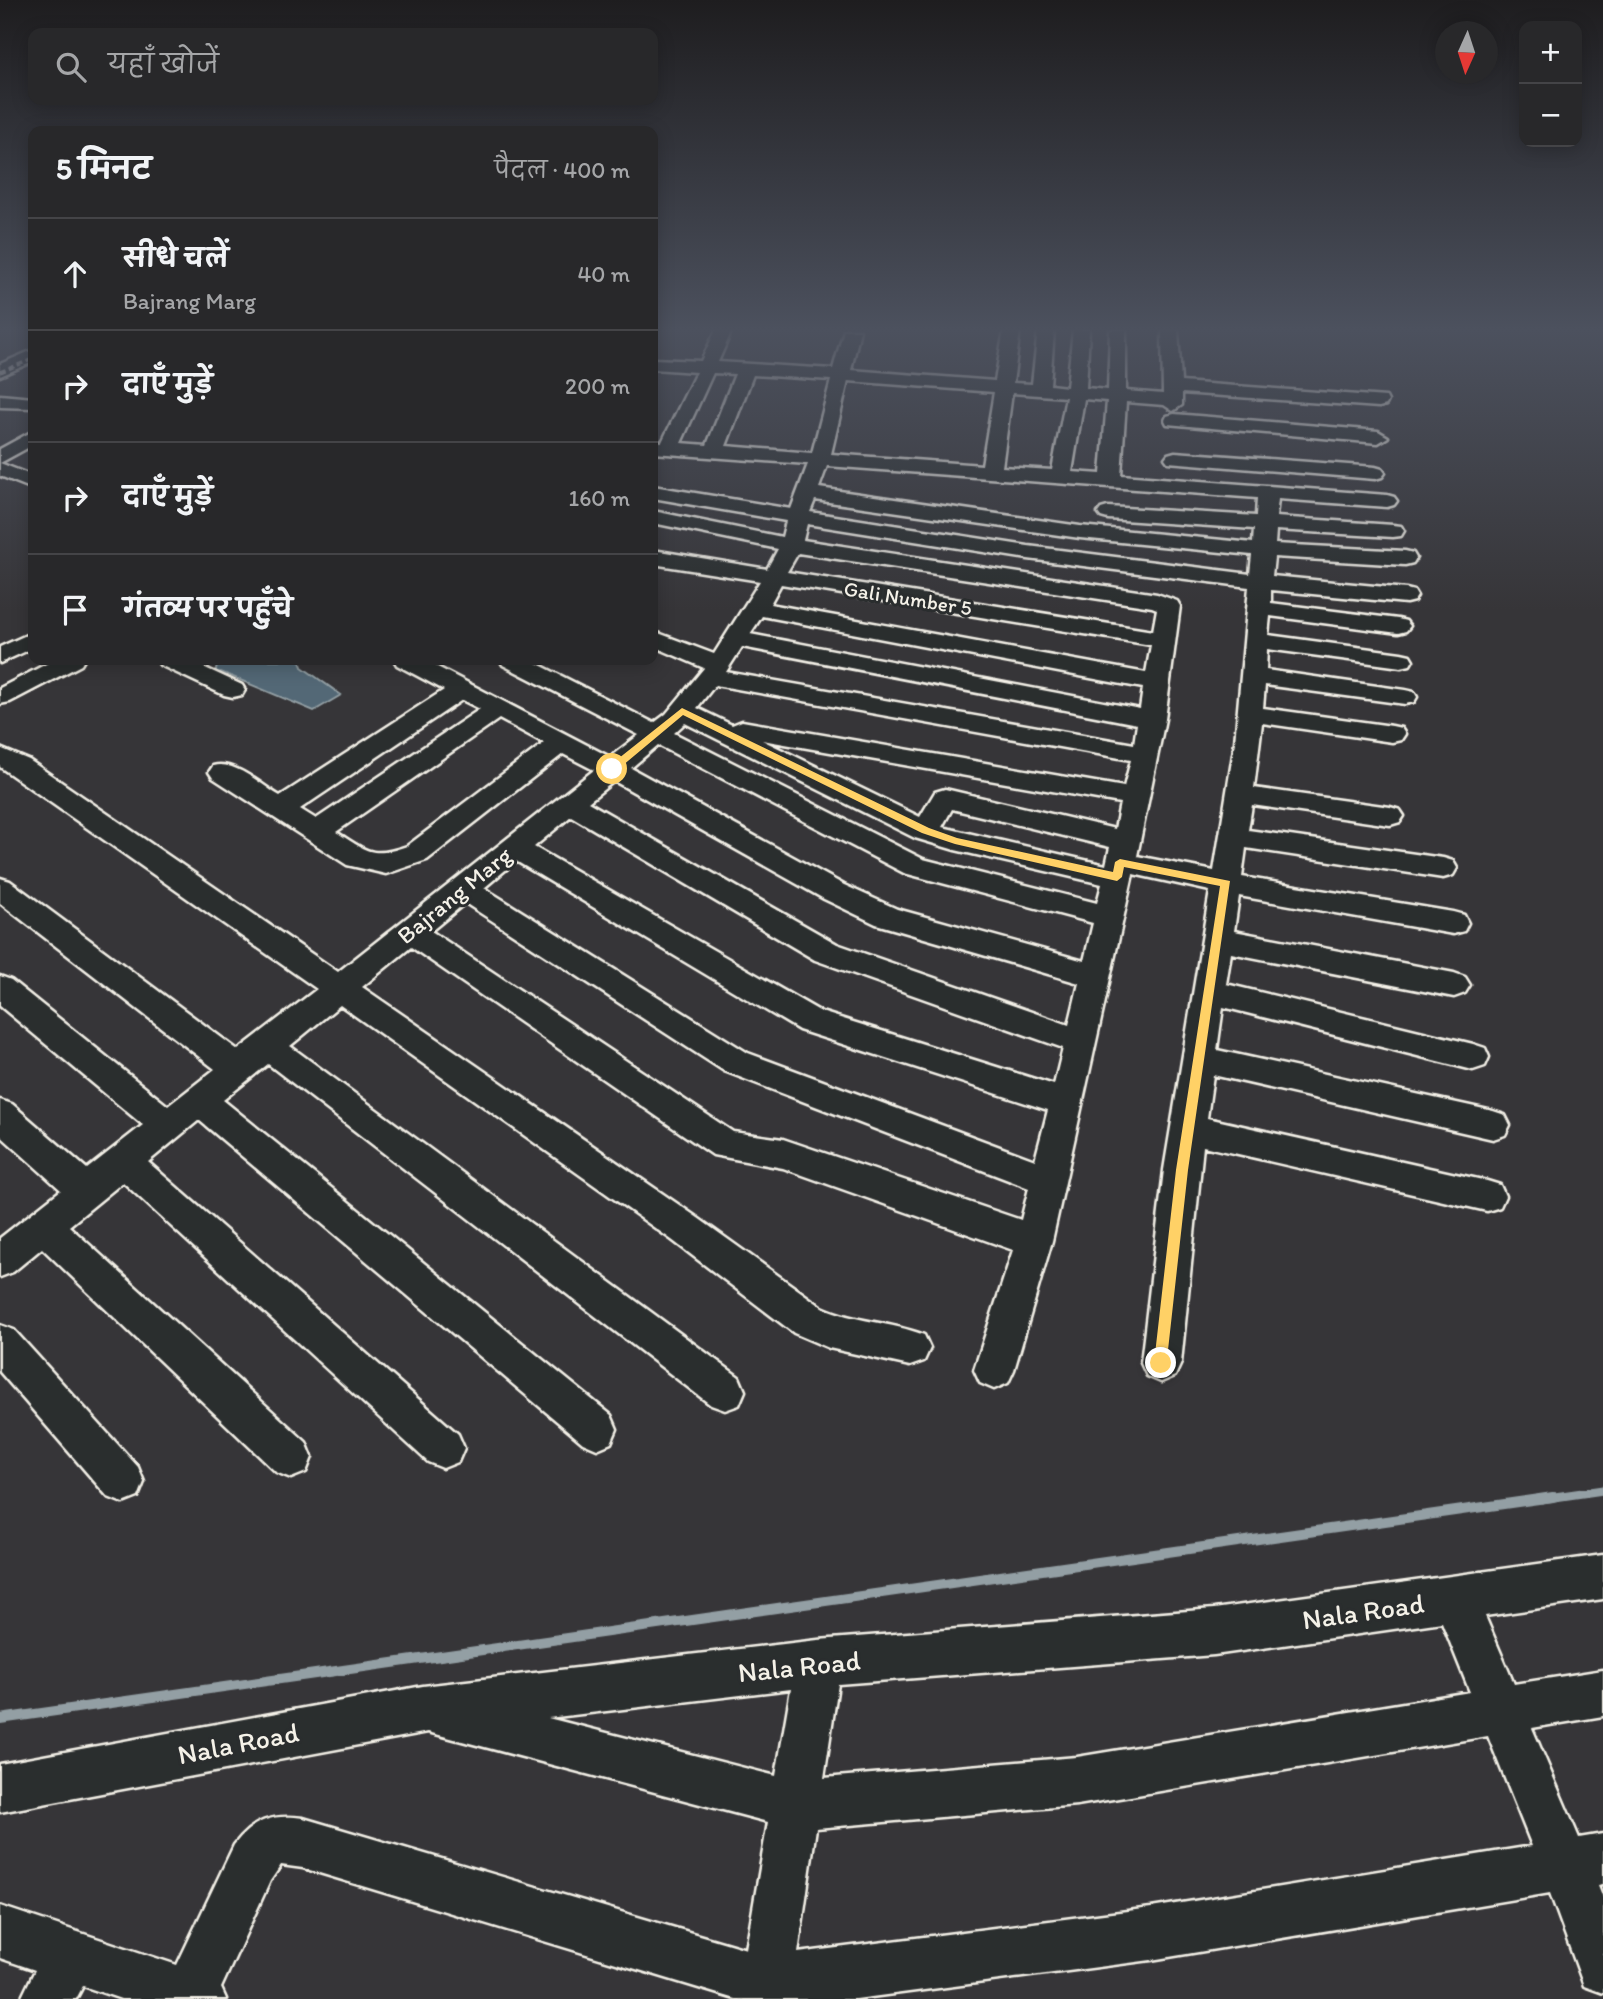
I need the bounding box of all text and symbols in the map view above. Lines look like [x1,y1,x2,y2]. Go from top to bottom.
north arrow [1435,21,1498,84]
map controls [1519,21,1582,147]
button: + [1519,21,1582,84]
search box [28,28,658,105]
icon: search [52,48,90,86]
text: यहाँ खोजें [108,48,219,80]
button: − [1519,84,1582,147]
text: 5 मिनट [56,150,151,187]
text: पैदल · 400 m [494,156,630,184]
text: सीधे चलें [123,242,229,274]
icon: ahead [56,255,94,293]
text: 40 m [577,260,630,288]
text: Bajrang Marg [123,287,256,315]
icon: right [56,367,94,405]
text: दाएँ मुड़ें [123,368,213,400]
text: 200 m [565,372,630,400]
icon: right [56,479,94,517]
text: दाएँ मुड़ें [123,480,213,512]
text: 160 m [568,484,630,512]
street label: Gali Number 5 [842,576,974,620]
icon: arrive [56,591,94,629]
text: गंतव्य पर पहुँचे [123,592,293,624]
route start [596,753,627,784]
street label: Bajrang Marg [391,840,518,950]
route end [1145,1347,1176,1378]
street label: Nala Road [1300,1586,1426,1636]
street label: Nala Road [736,1643,862,1689]
street label: Nala Road [175,1715,301,1771]

